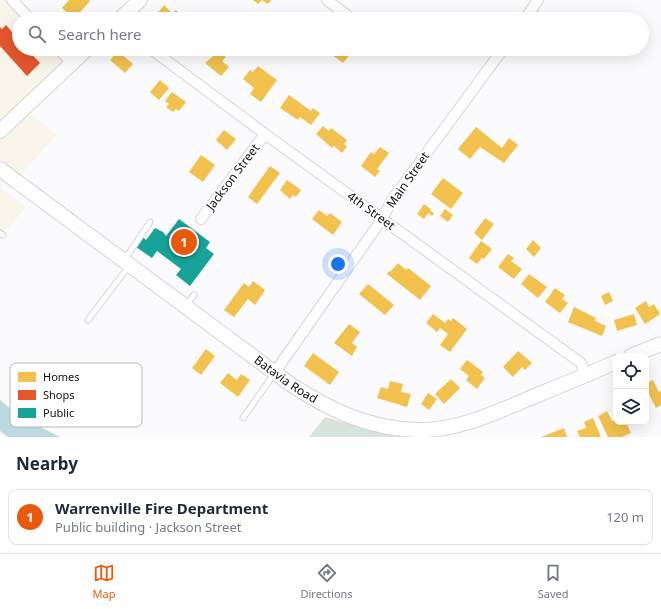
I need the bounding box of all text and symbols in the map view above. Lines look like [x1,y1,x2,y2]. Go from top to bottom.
search box [12,12,649,56]
icon: search [26,23,48,45]
text: Search here [58,24,141,44]
street label: Jackson Street [201,139,264,214]
street label: Main Street [382,148,434,211]
street label: 4th Street [344,187,399,234]
pin: 1 [171,227,197,257]
your location [328,254,348,274]
street label: Batavia Road [251,351,321,407]
map controls [613,353,649,425]
button: locate [613,353,649,389]
legend [10,363,142,427]
text: Homes [43,369,80,384]
text: Shops [43,387,75,402]
button: layers [613,389,649,425]
text: Public [43,405,74,420]
text: Nearby [16,452,78,475]
text: Warrenville Fire Department [55,498,268,518]
text: 1 [26,508,34,526]
text: 120 m [606,508,644,526]
text: Public building · Jackson Street [55,518,241,536]
tab: Map [93,562,115,601]
tab: Directions [300,562,353,601]
tab: Saved [538,562,568,601]

